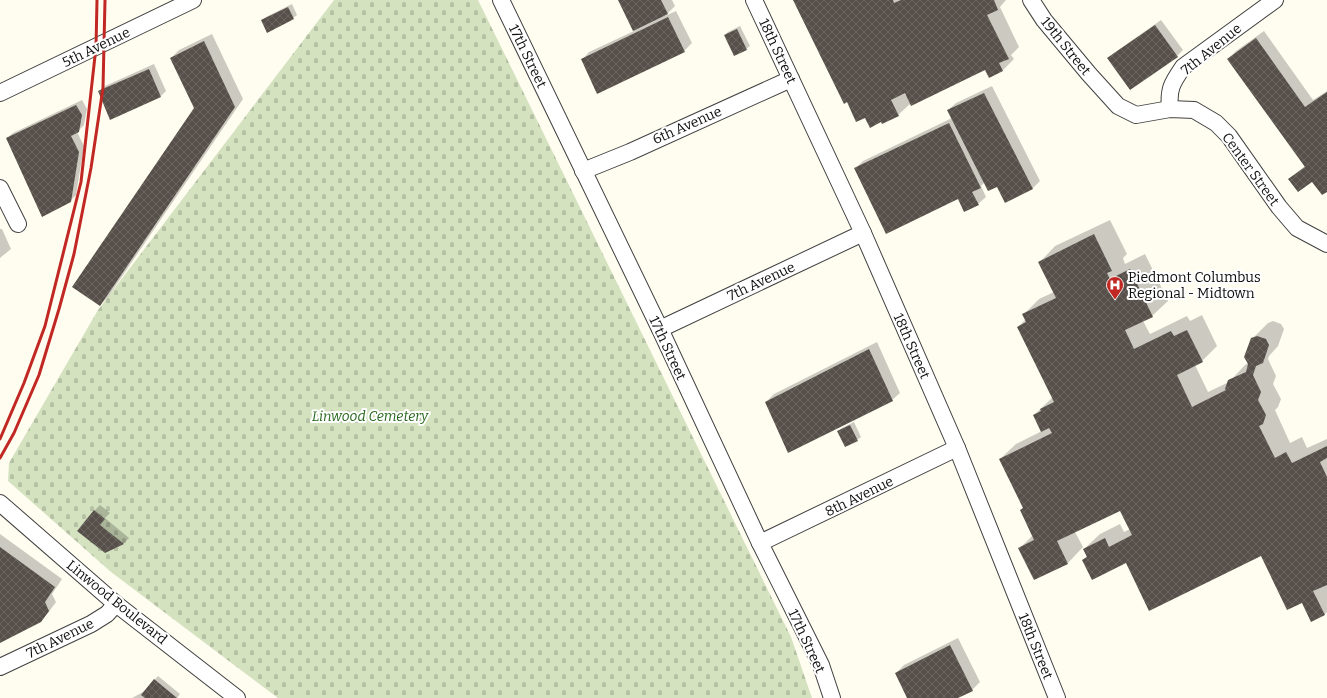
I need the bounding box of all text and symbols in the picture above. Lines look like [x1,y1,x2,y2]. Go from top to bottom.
street label: 19th Street [1037,14,1094,79]
street label: 18th Street [755,16,800,86]
street label: 7th Avenue [1178,20,1245,79]
street label: 17th Street [505,22,550,91]
street label: 5th Avenue [60,24,133,71]
street label: 6th Avenue [650,103,724,148]
street label: Center Street [1218,129,1283,209]
street label: 7th Avenue [725,258,798,305]
place label: Piedmont Columbus Regional - Midtown [1128,269,1261,302]
hospital icon: Piedmont Columbus Regional - Midtown [1105,275,1125,300]
street label: 18th Street [890,311,934,382]
street label: 17th Street [645,314,690,383]
park label: Linwood Cemetery [312,408,429,425]
street label: 8th Avenue [822,473,896,520]
street label: Linwood Boulevard [63,557,170,648]
street label: 17th Street [784,607,829,676]
street label: 18th Street [1015,611,1057,682]
street label: 7th Avenue [24,615,97,662]

